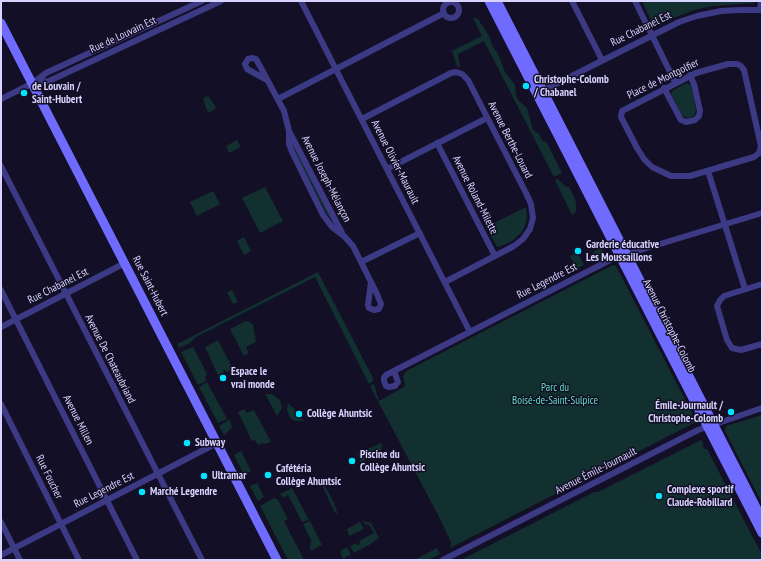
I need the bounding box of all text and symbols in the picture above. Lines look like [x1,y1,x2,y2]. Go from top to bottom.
street label: Rue Chabanel Est [608,9,674,49]
street label: Rue de Louvain Est [88,14,158,56]
street label: Place de Montgolfier [625,56,701,102]
place label: Christophe-Colomb / Chabanel [534,73,609,99]
place label: de Louvain / Saint-Hubert [32,80,82,106]
marker: Christophe-Colomb / Chabanel [521,81,531,91]
marker: de Louvain / Saint-Hubert [19,88,29,98]
street label: Avenue Berthe-Louard [485,99,535,181]
street label: Avenue Olivier-Maurault [368,118,422,206]
street label: Avenue Joseph-Mélançon [298,134,354,224]
street label: Avenue Roland-Milette [449,153,501,237]
place label: Garderie éducative Les Moussaillons [586,238,659,264]
marker: Garderie éducative Les Moussaillons [573,246,583,256]
street label: Rue Saint-Hubert [129,254,171,318]
street label: Rue Legendre Est [515,260,579,302]
street label: Rue Chabanel Est [26,265,90,307]
street label: Avenue Christophe-Colomb [640,277,698,375]
street label: Avenue De Chateaubriand [82,312,138,406]
place label: Espace le vrai monde [231,365,275,391]
marker: Espace le vrai monde [218,373,228,383]
park label: Parc du Boisé-de-Saint-Sulpice [512,381,598,407]
street label: Avenue Millen [60,393,96,447]
place label: Émile-Journault / Christophe-Colomb [648,399,723,425]
place label: Collège Ahuntsic [307,407,372,421]
marker: Émile-Journault / Christophe-Colomb [726,407,736,417]
marker: Collège Ahuntsic [294,409,304,419]
place label: Subway [195,436,225,450]
marker: Subway [182,438,192,448]
street label: Avenue Émile-Journault [553,445,639,497]
place label: Piscine du Collège Ahuntsic [360,448,425,474]
street label: Rue Foucher [33,453,65,501]
marker: Piscine du Collège Ahuntsic [347,456,357,466]
place label: Cafétéria Collège Ahuntsic [276,462,341,488]
street label: Rue Legendre Est [72,469,136,511]
place label: Ultramar [212,469,246,483]
marker: Cafétéria Collège Ahuntsic [263,470,273,480]
marker: Ultramar [199,471,209,481]
place label: Complexe sportif Claude-Robillard [667,483,733,509]
place label: Marché Legendre [150,485,217,499]
marker: Marché Legendre [137,487,147,497]
marker: Complexe sportif Claude-Robillard [654,491,664,501]

